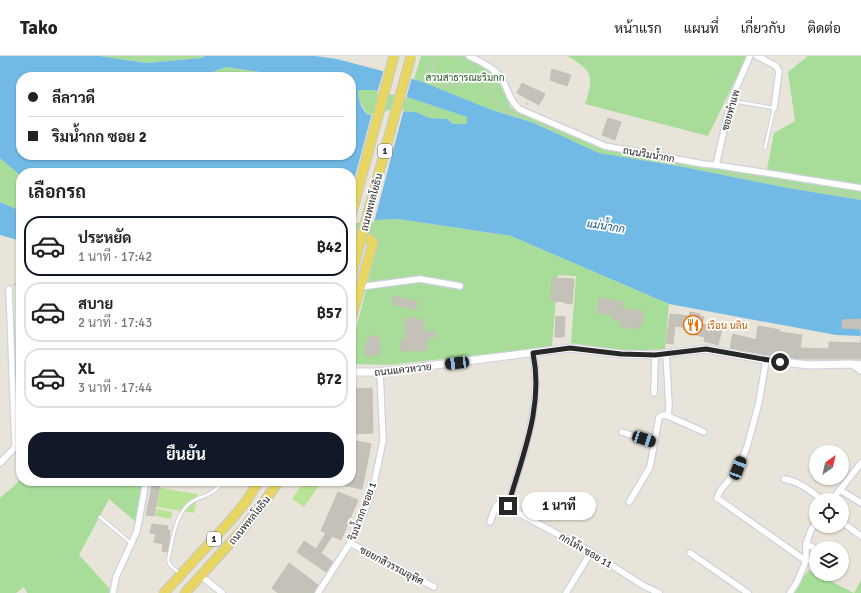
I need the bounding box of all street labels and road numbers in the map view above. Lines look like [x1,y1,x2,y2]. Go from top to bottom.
street label: ซอยทำแพ [718,88,743,132]
street label: ถนนริมน้ำกก [622,141,677,165]
road number: 1 [378,144,392,158]
street label: ถนนพหลโยธิน [358,172,385,232]
street label: ถนนแควหวาย [374,361,432,379]
street label: ริมน้ำกก ซอย 1 [343,479,379,543]
street label: ถนนพหลโยธิน [226,493,273,547]
street label: กกโท้ง ซอย 11 [557,530,615,571]
road number: 1 [207,532,221,546]
street label: ซอยกสิวรรณอุทิศ [357,544,426,589]

